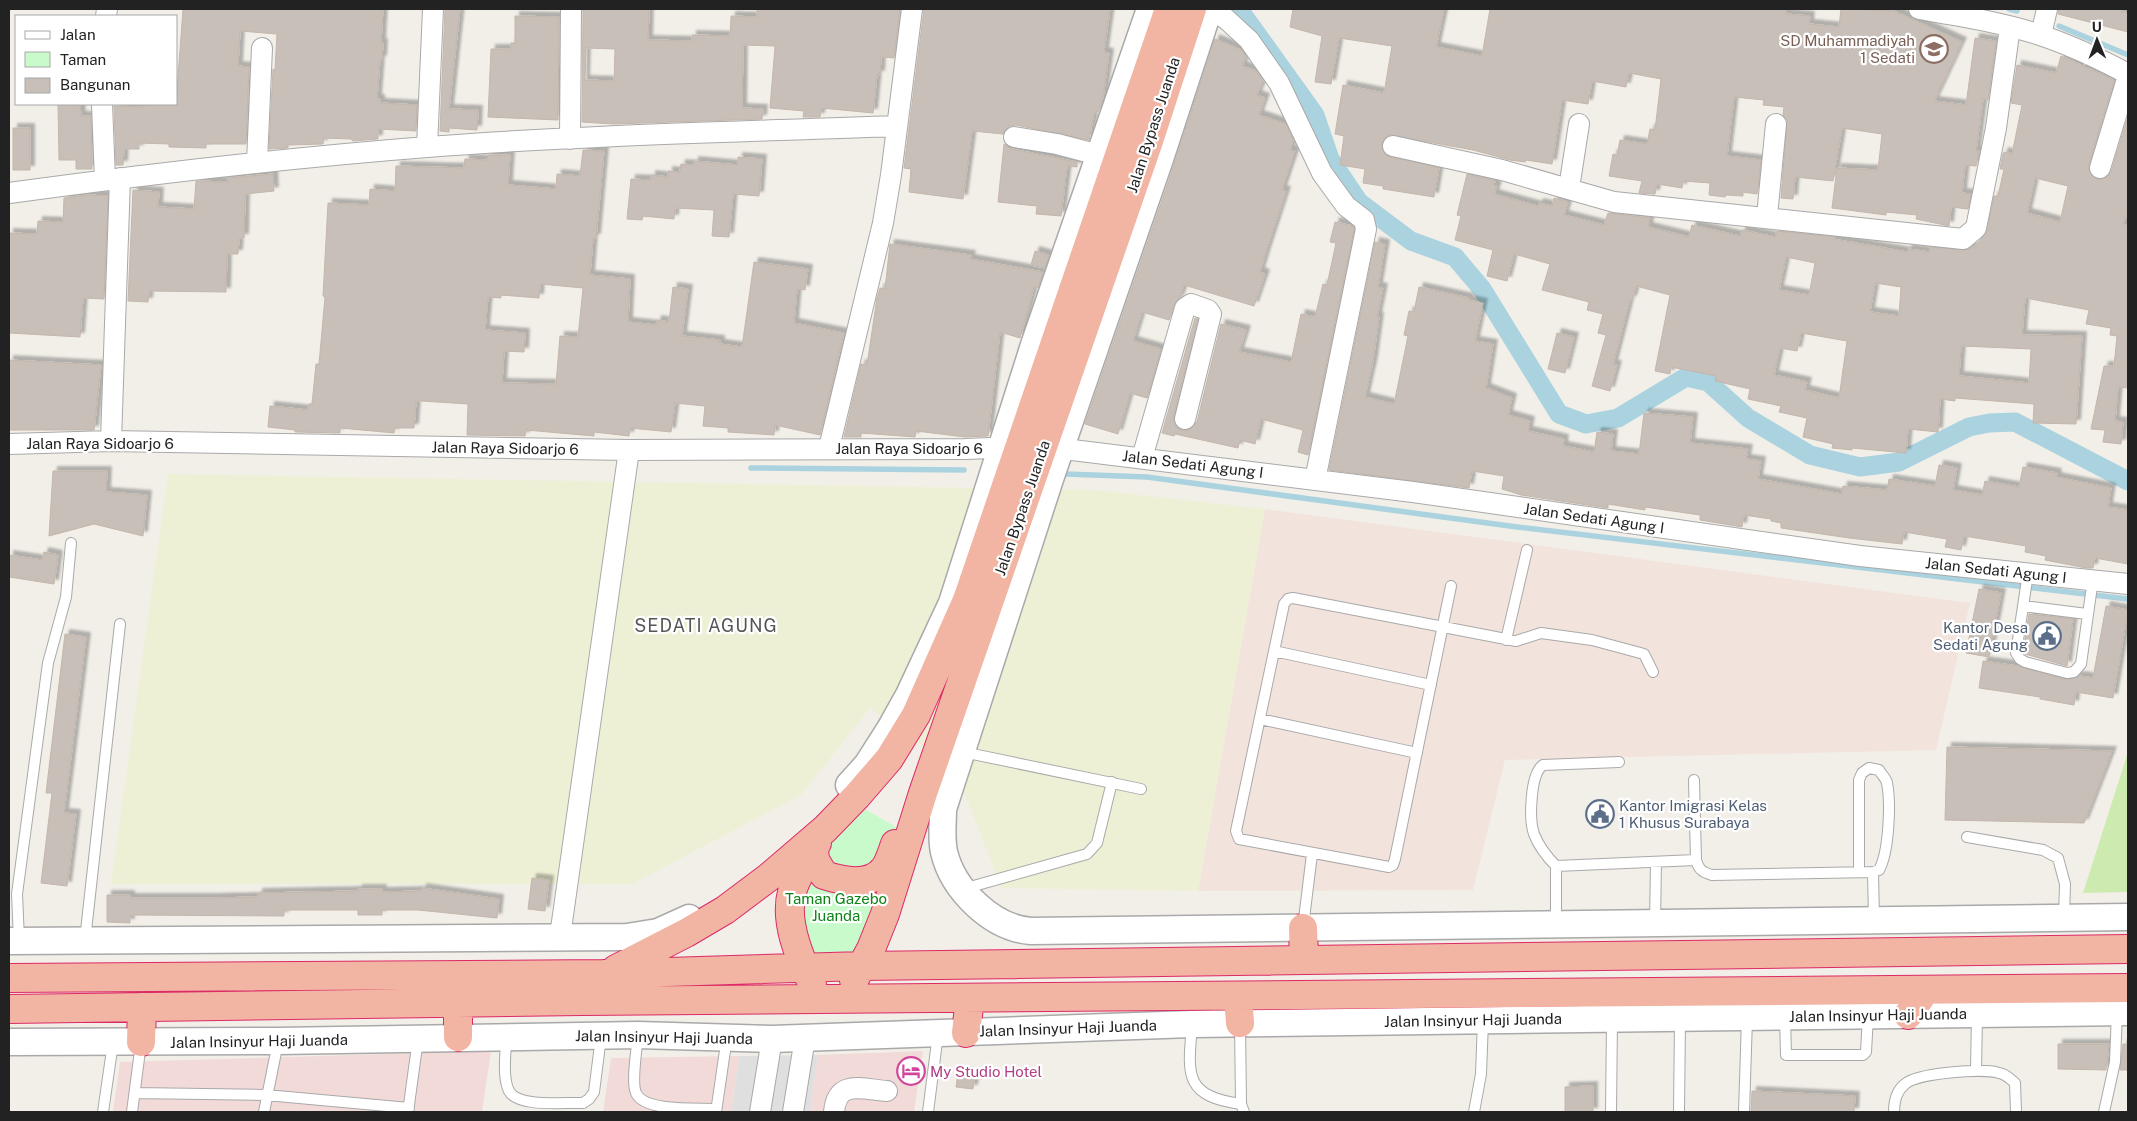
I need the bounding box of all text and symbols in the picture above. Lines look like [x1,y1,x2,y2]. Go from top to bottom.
legend [15,15,178,105]
north arrow [2072,15,2122,65]
text: U [2092,19,2102,35]
text: Jalan [60,26,96,43]
place label: SD Muhammadiyah 1 Sedati [1780,32,1915,66]
school or university icon: SD Muhammadiyah 1 Sedati [1919,34,1949,64]
text: Taman [60,51,106,68]
street label: Jalan Bypass Juanda [1123,55,1183,195]
text: Bangunan [60,76,131,93]
street label: Jalan Raya Sidoarjo 6 [26,435,174,452]
street label: Jalan Raya Sidoarjo 6 [431,438,579,458]
street label: Jalan Bypass Juanda [991,438,1053,578]
street label: Jalan Raya Sidoarjo 6 [835,440,983,457]
street label: Jalan Sedati Agung I [1121,447,1265,481]
street label: Jalan Sedati Agung I [1522,500,1666,536]
street label: Jalan Sedati Agung I [1924,554,2068,586]
district label: SEDATI AGUNG [634,615,778,636]
place label: Kantor Desa Sedati Agung [1933,619,2028,653]
public building icon: Kantor Desa Sedati Agung [2032,621,2062,651]
place label: Kantor Imigrasi Kelas 1 Khusus Surabaya [1619,797,1767,831]
public building icon: Kantor Imigrasi Kelas 1 Khusus Surabaya [1585,799,1615,829]
park label: Taman Gazebo Juanda [785,890,887,924]
street label: Jalan Insinyur Haji Juanda [1789,1005,1967,1025]
street label: Jalan Insinyur Haji Juanda [1384,1010,1562,1030]
street label: Jalan Insinyur Haji Juanda [979,1016,1157,1040]
street label: Jalan Insinyur Haji Juanda [575,1027,753,1047]
street label: Jalan Insinyur Haji Juanda [170,1031,348,1051]
hotel icon: My Studio Hotel [896,1056,926,1086]
place label: My Studio Hotel [930,1063,1042,1080]

